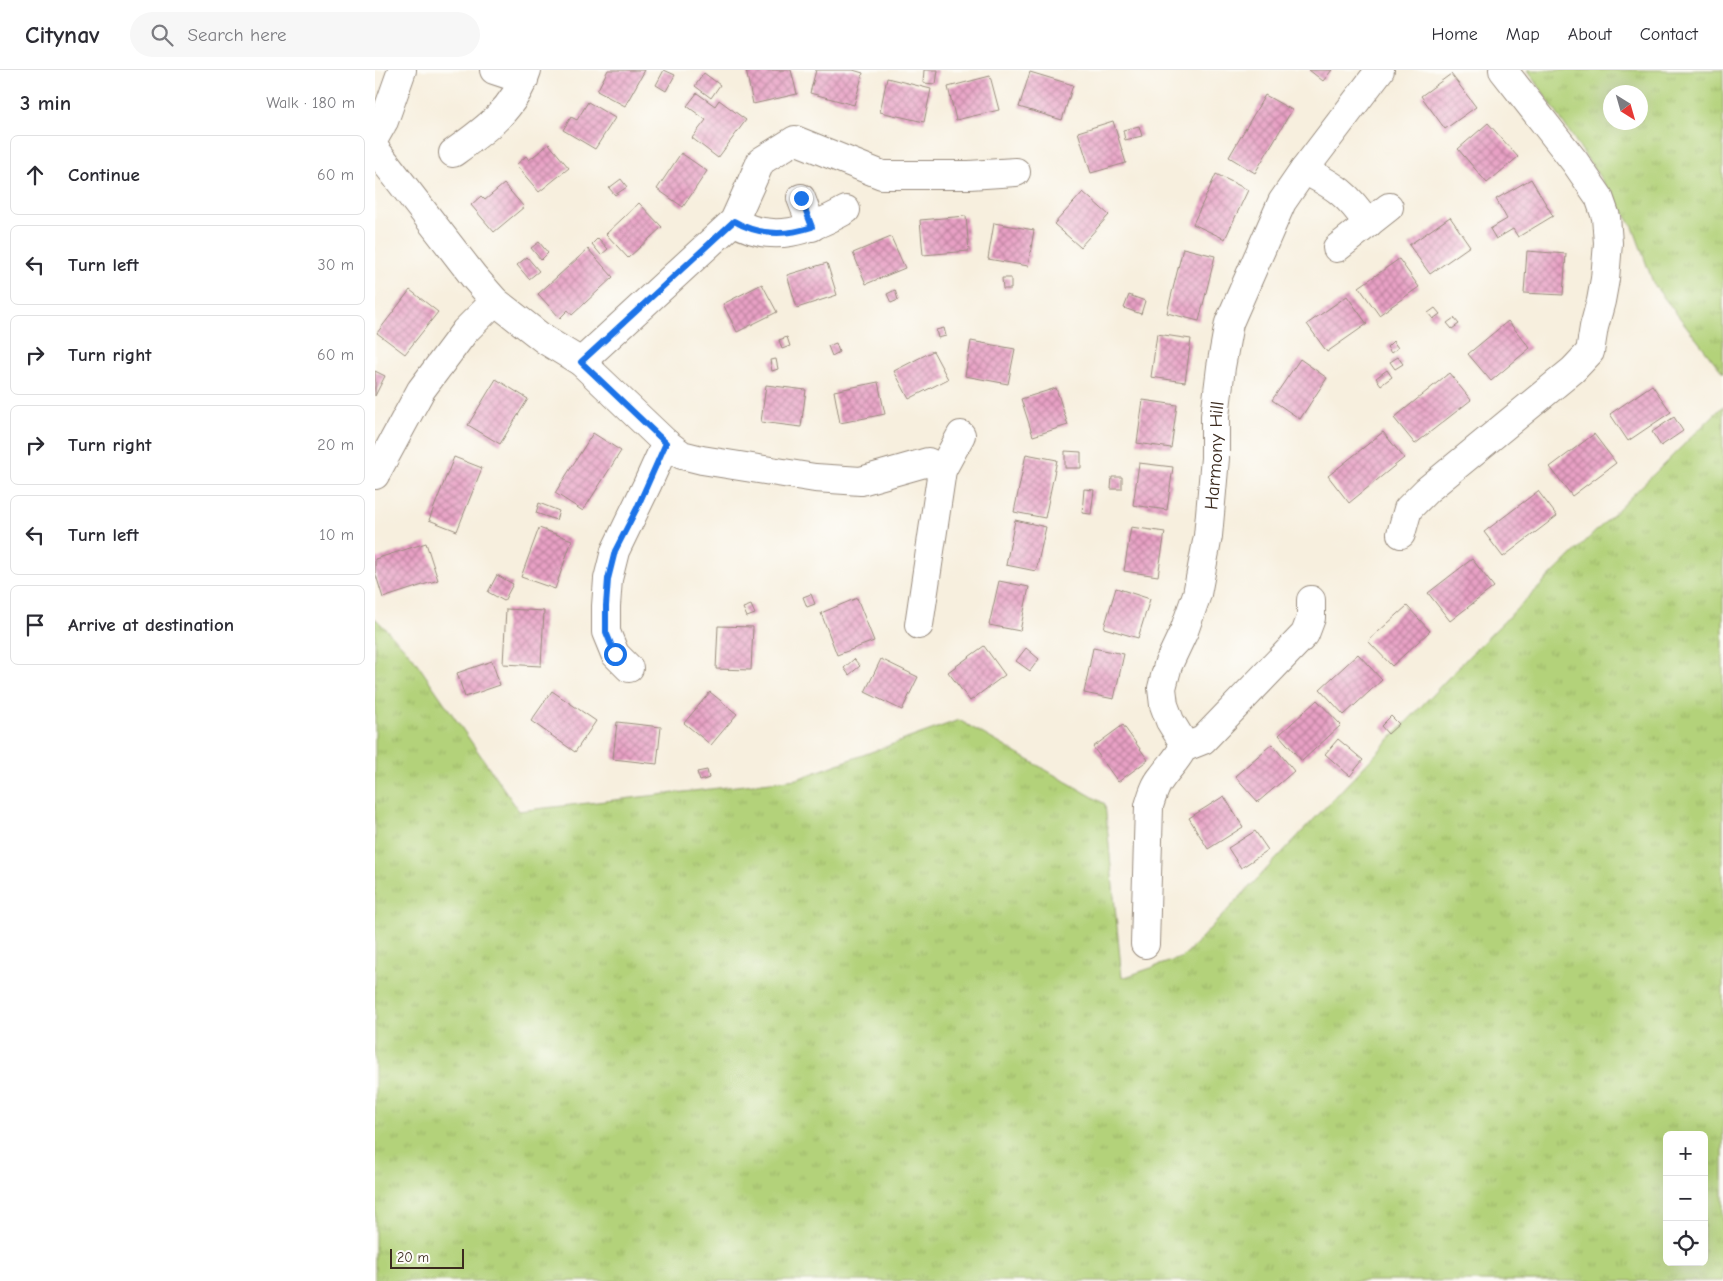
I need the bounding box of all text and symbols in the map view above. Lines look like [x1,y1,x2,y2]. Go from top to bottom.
search box [130,12,480,57]
text: Citynav [25,21,100,49]
icon: search [148,21,176,49]
text: Search here [188,24,286,46]
text: Home [1431,24,1478,45]
text: Map [1506,24,1540,45]
text: About [1568,24,1612,45]
text: Contact [1640,24,1698,45]
north arrow [1603,85,1648,130]
text: 3 min [20,91,71,115]
text: Walk · 180 m [266,94,355,112]
icon: ahead [21,161,49,189]
text: Continue [68,164,140,186]
text: 60 m [317,166,354,184]
route end [790,187,813,210]
icon: left [21,251,49,279]
text: Turn left [68,254,139,276]
text: 30 m [318,256,354,274]
icon: right [21,341,49,369]
text: Turn right [68,344,152,366]
text: 60 m [317,346,354,364]
street label: Harmony Hill [1200,400,1229,511]
icon: right [21,431,49,459]
text: Turn right [68,434,152,456]
text: 20 m [317,436,354,454]
icon: left [21,521,49,549]
text: Turn left [68,524,139,546]
text: 10 m [319,526,354,544]
icon: arrive [21,611,49,639]
text: Arrive at destination [68,614,234,636]
route start [604,643,627,666]
map controls [1663,1131,1708,1266]
button: + [1663,1131,1708,1176]
button: − [1663,1176,1708,1221]
button: locate [1663,1221,1708,1266]
scale bar [390,1246,464,1269]
text: 20 m [397,1249,429,1266]

